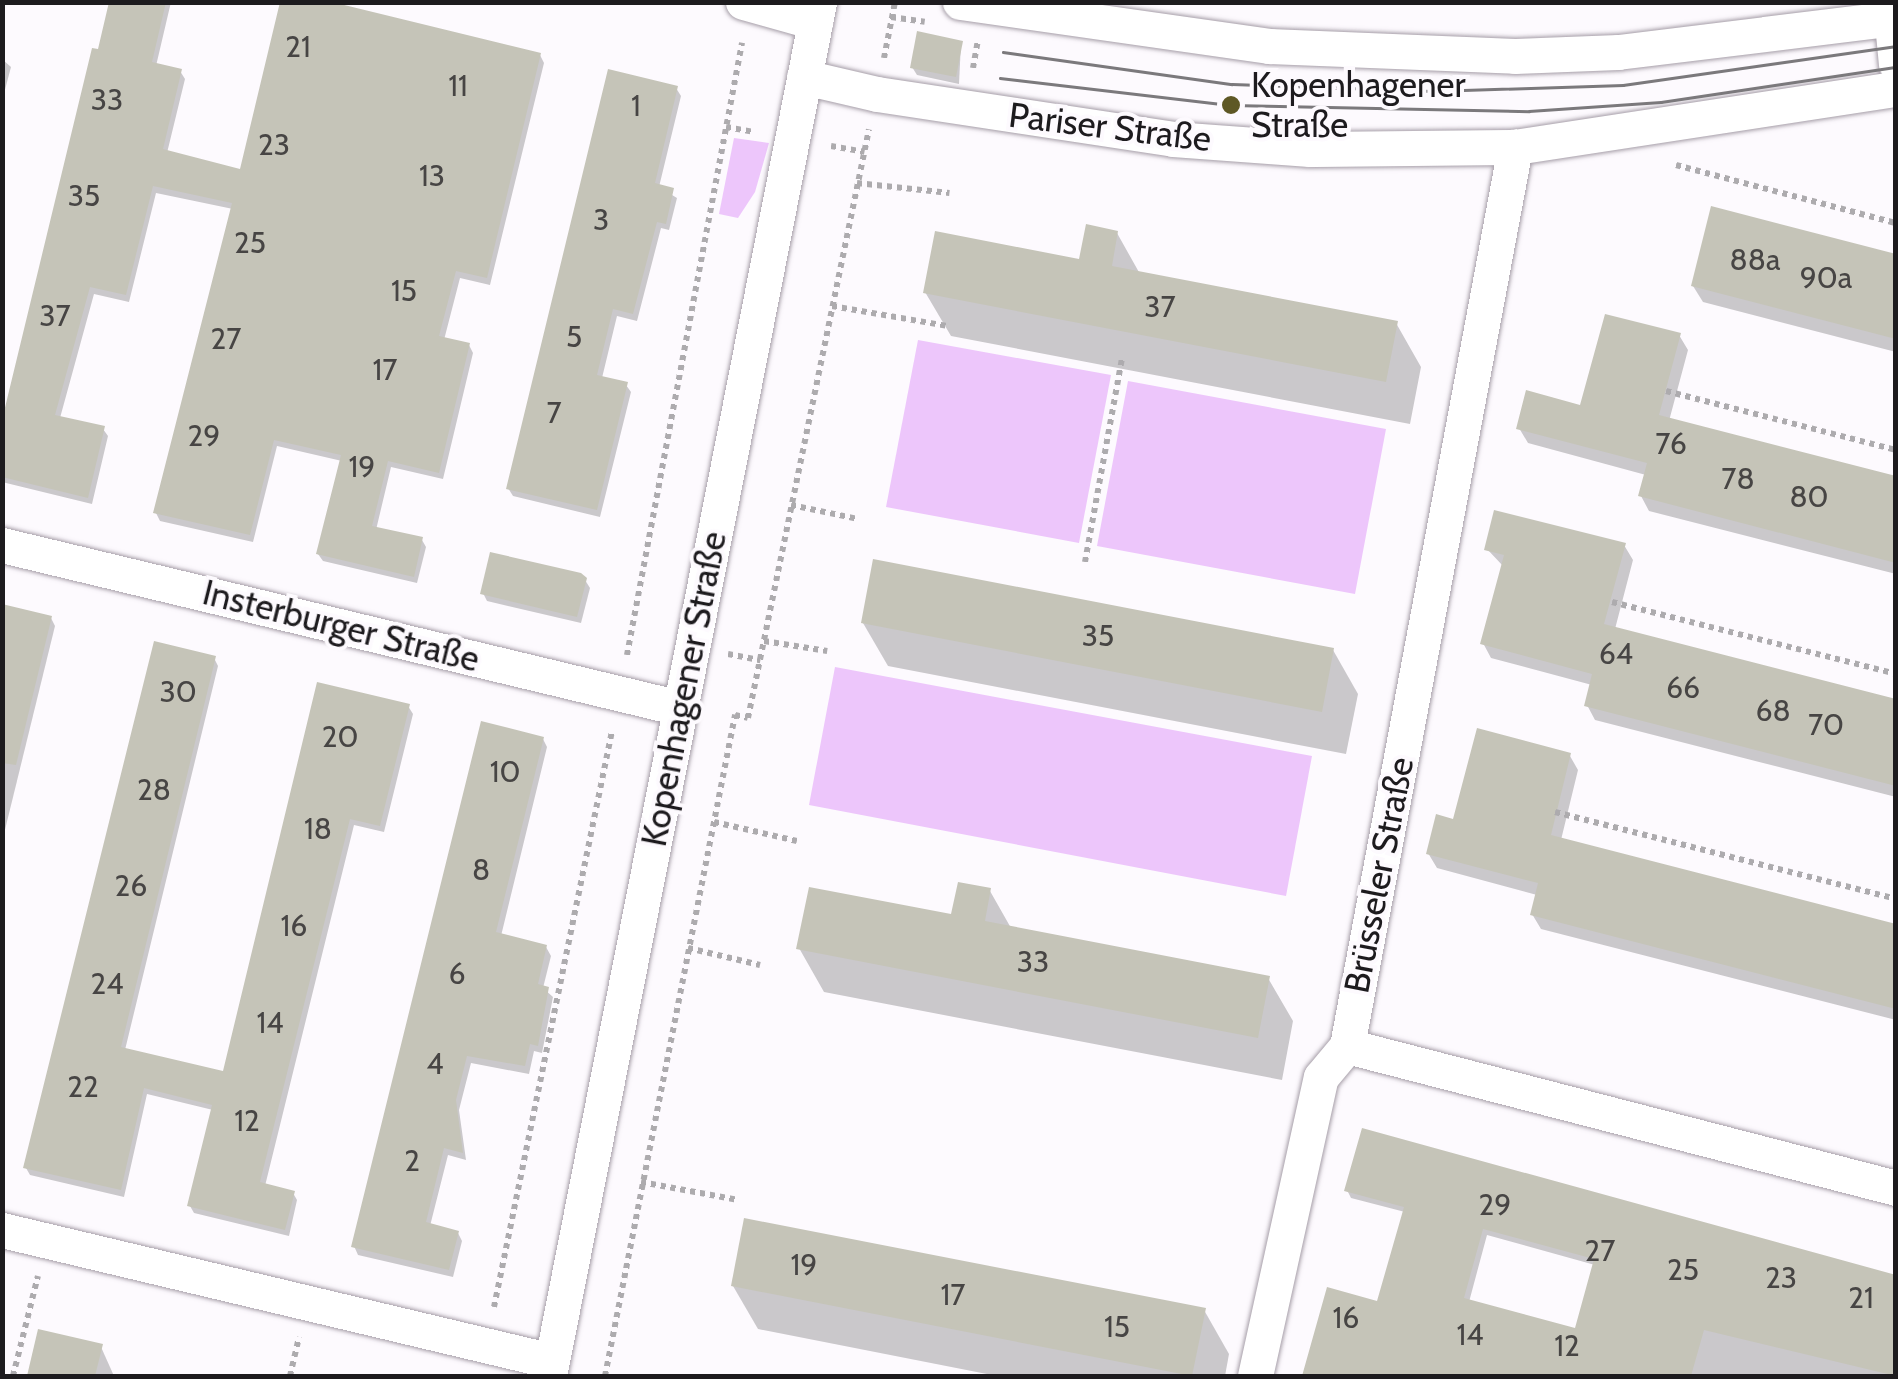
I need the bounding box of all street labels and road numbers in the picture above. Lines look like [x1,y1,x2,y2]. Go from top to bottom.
street label: Pariser Straße [1006,94,1214,160]
street label: Kopenhagener Straße [633,528,735,850]
street label: Insterburger Straße [198,571,484,681]
street label: Brüsseler Straße [1336,754,1422,996]

